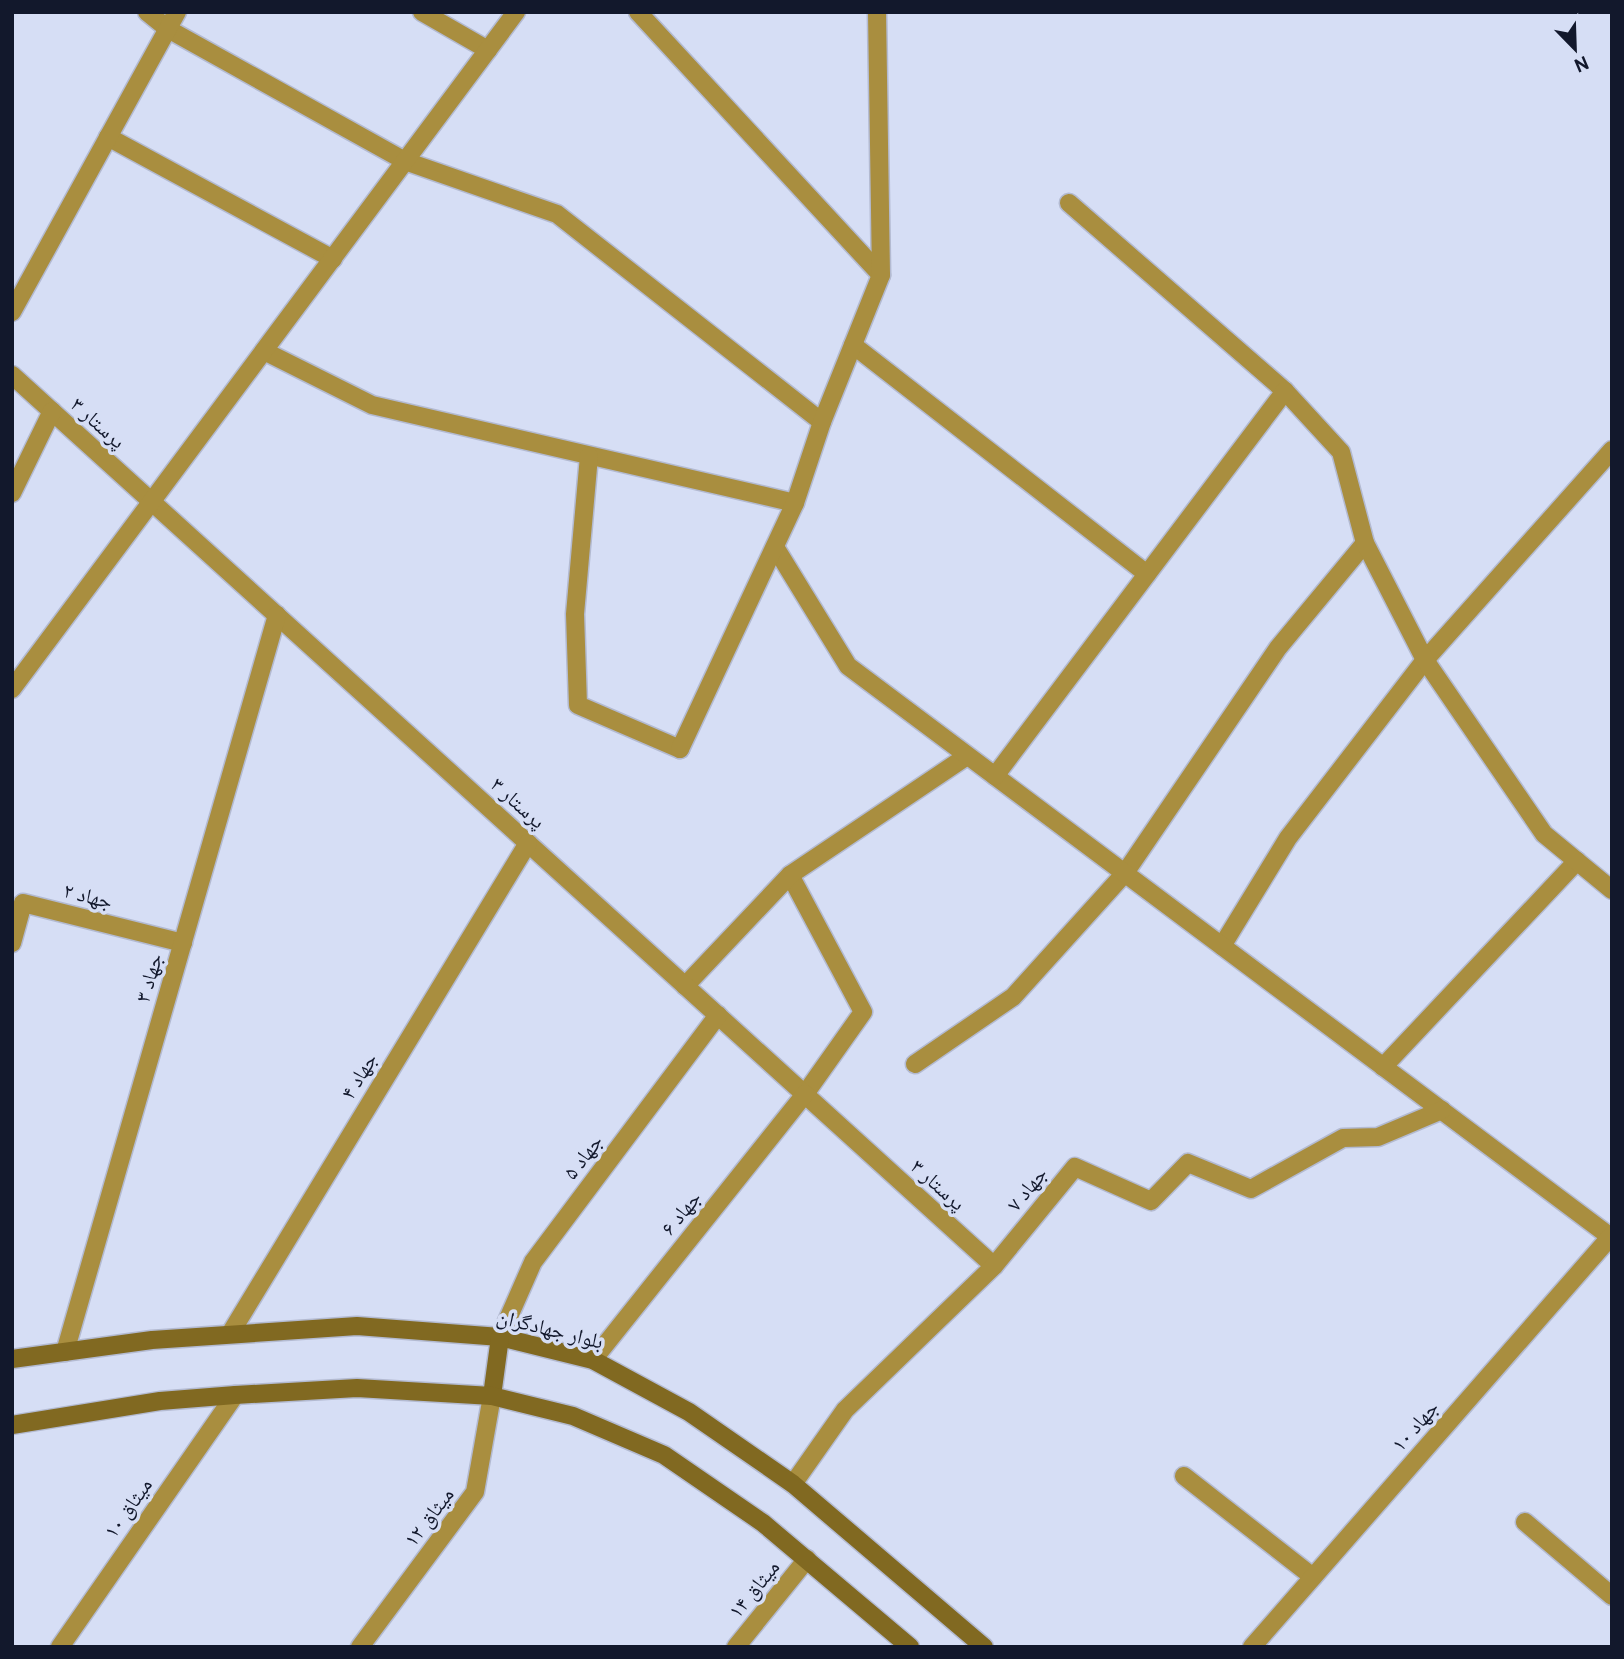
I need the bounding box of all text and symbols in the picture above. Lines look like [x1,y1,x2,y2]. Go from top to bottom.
north arrow [1540,14,1610,84]
text: N [1570,49,1592,77]
street label: پرستار ۳ [64,392,130,456]
street label: پرستار ۳ [484,772,550,836]
street label: جهاد ۲ [60,878,115,917]
street label: جهاد ۳ [131,951,170,1006]
street label: جهاد ۴ [336,1048,385,1105]
street label: جهاد ۵ [558,1130,610,1186]
street label: پرستار ۳ [904,1154,970,1218]
street label: جهاد ۷ [1002,1162,1054,1218]
street label: جهاد ۶ [656,1186,708,1242]
street label: بلوار جهادگران [494,1304,606,1357]
street label: جهاد ۱۰ [1387,1396,1446,1458]
street label: میثاق ۱۰ [99,1474,160,1544]
street label: میثاق ۱۲ [399,1483,461,1553]
street label: میثاق ۱۴ [723,1555,787,1625]

